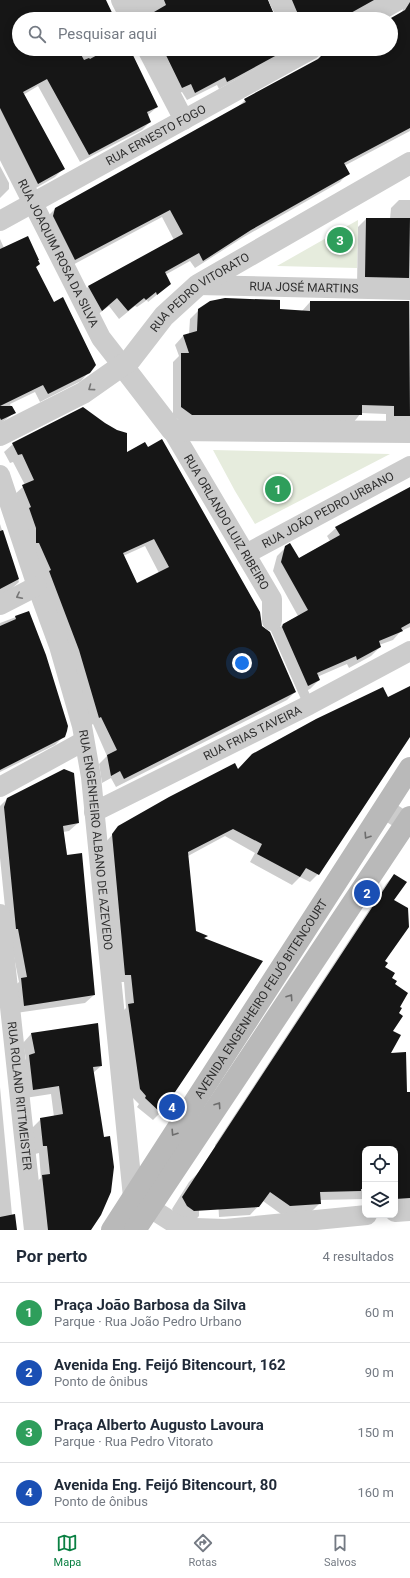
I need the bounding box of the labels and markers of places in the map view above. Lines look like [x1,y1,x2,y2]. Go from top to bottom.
pin: 3 [327,225,353,255]
pin: 1 [265,474,291,504]
pin: 2 [354,878,380,908]
pin: 4 [159,1092,185,1122]

